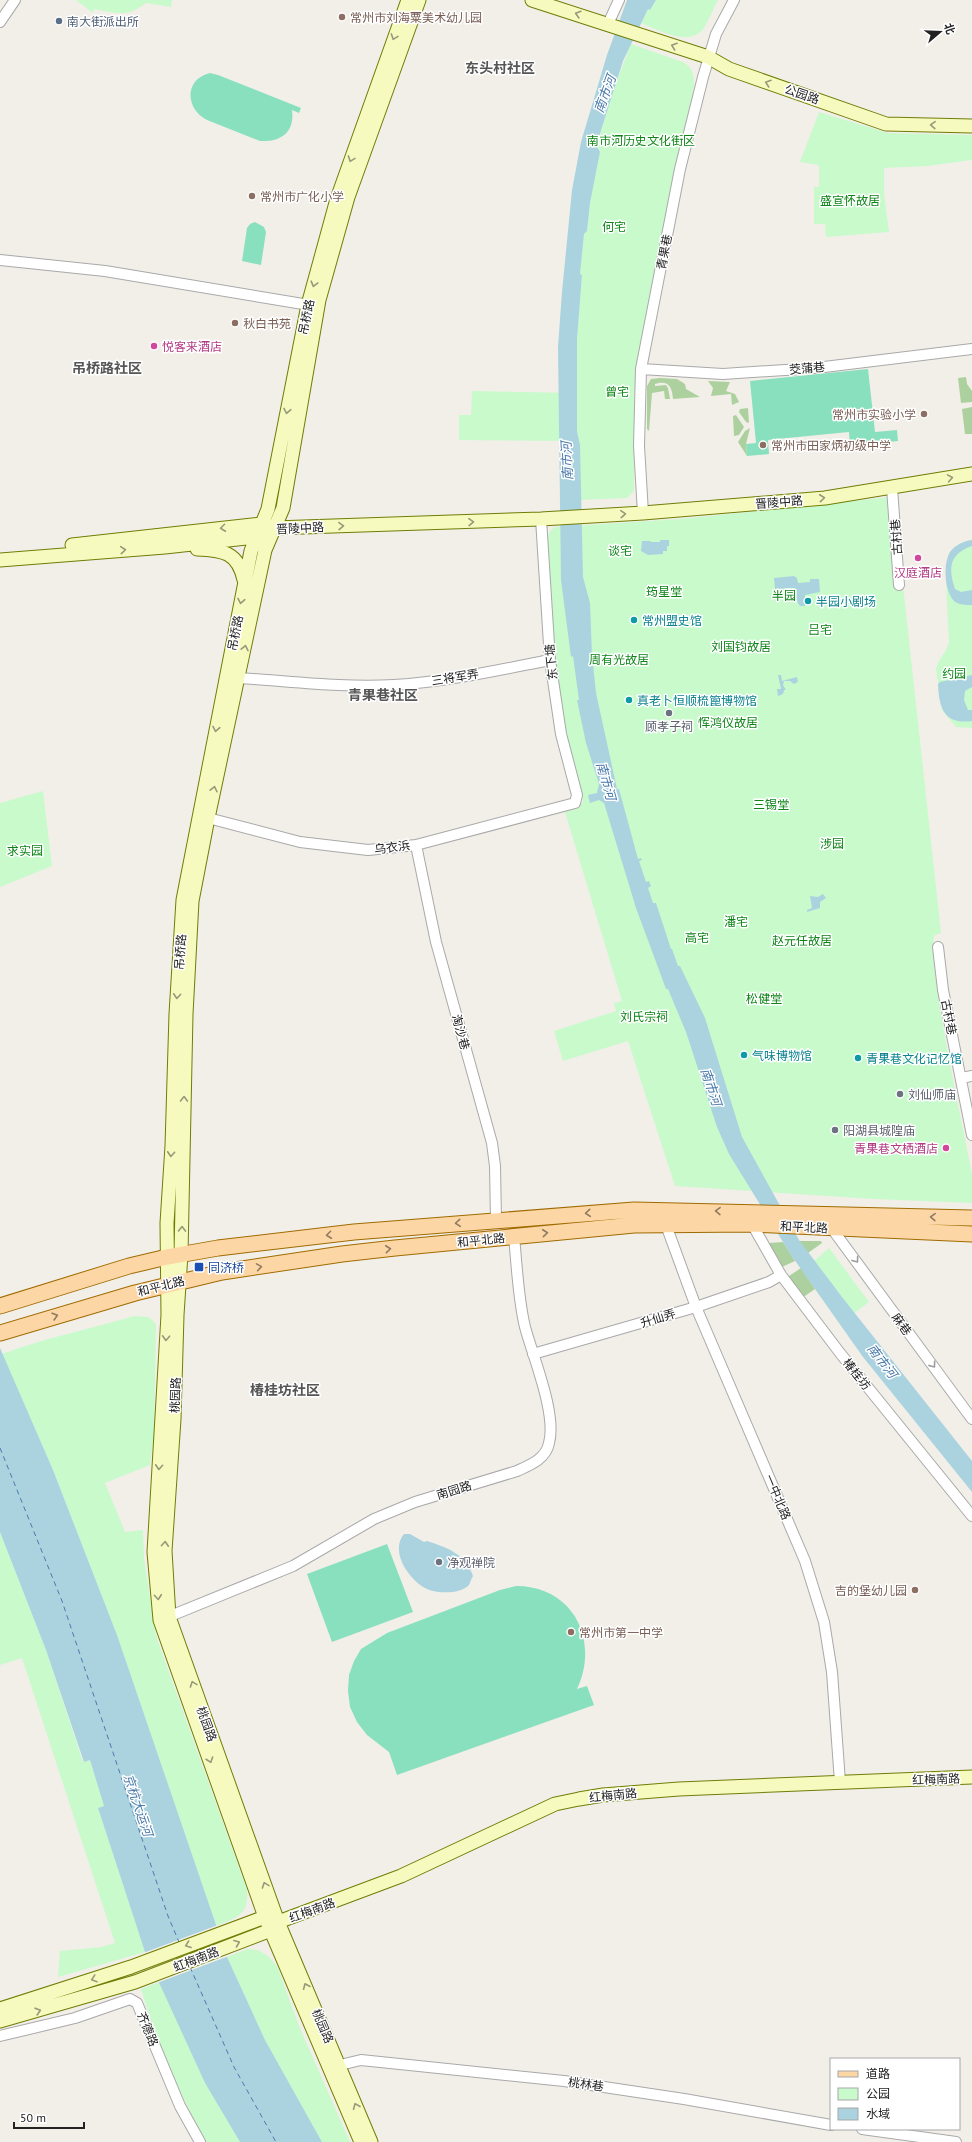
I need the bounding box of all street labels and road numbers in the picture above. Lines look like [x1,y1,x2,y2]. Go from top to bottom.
street label: 公园路 [783,81,821,107]
street label: 青果巷 [653,233,675,271]
street label: 吊桥路 [295,298,317,336]
street label: 茭蒲巷 [788,359,826,377]
street label: 晋陵中路 [754,492,804,512]
street label: 晋陵中路 [276,519,324,537]
street label: 古村巷 [887,519,905,555]
street label: 吊桥路 [224,614,246,652]
street label: 东下塘 [542,643,560,681]
street label: 三将军弄 [430,666,480,688]
street label: 乌衣浜 [373,837,411,857]
street label: 吊桥路 [171,934,189,970]
street label: 古村巷 [938,998,960,1036]
street label: 淘沙巷 [449,1013,473,1051]
street label: 和平北路 [780,1218,828,1236]
street label: 和平北路 [456,1230,506,1250]
street label: 和平北路 [136,1273,186,1299]
street label: 升仙弄 [639,1306,677,1330]
street label: 麻巷 [889,1310,915,1338]
street label: 椿桂坊 [840,1355,874,1393]
street label: 桃园路 [167,1377,183,1413]
street label: 一中北路 [762,1472,794,1522]
street label: 南园路 [435,1478,473,1502]
street label: 桃园路 [194,1705,220,1743]
street label: 红梅南路 [912,1771,960,1787]
street label: 红梅南路 [588,1785,638,1805]
street label: 红梅南路 [287,1895,337,1925]
street label: 虹梅南路 [171,1943,221,1975]
street label: 桃园路 [309,2006,337,2046]
street label: 齐德路 [134,2009,162,2049]
street label: 桃林巷 [567,2074,605,2094]

